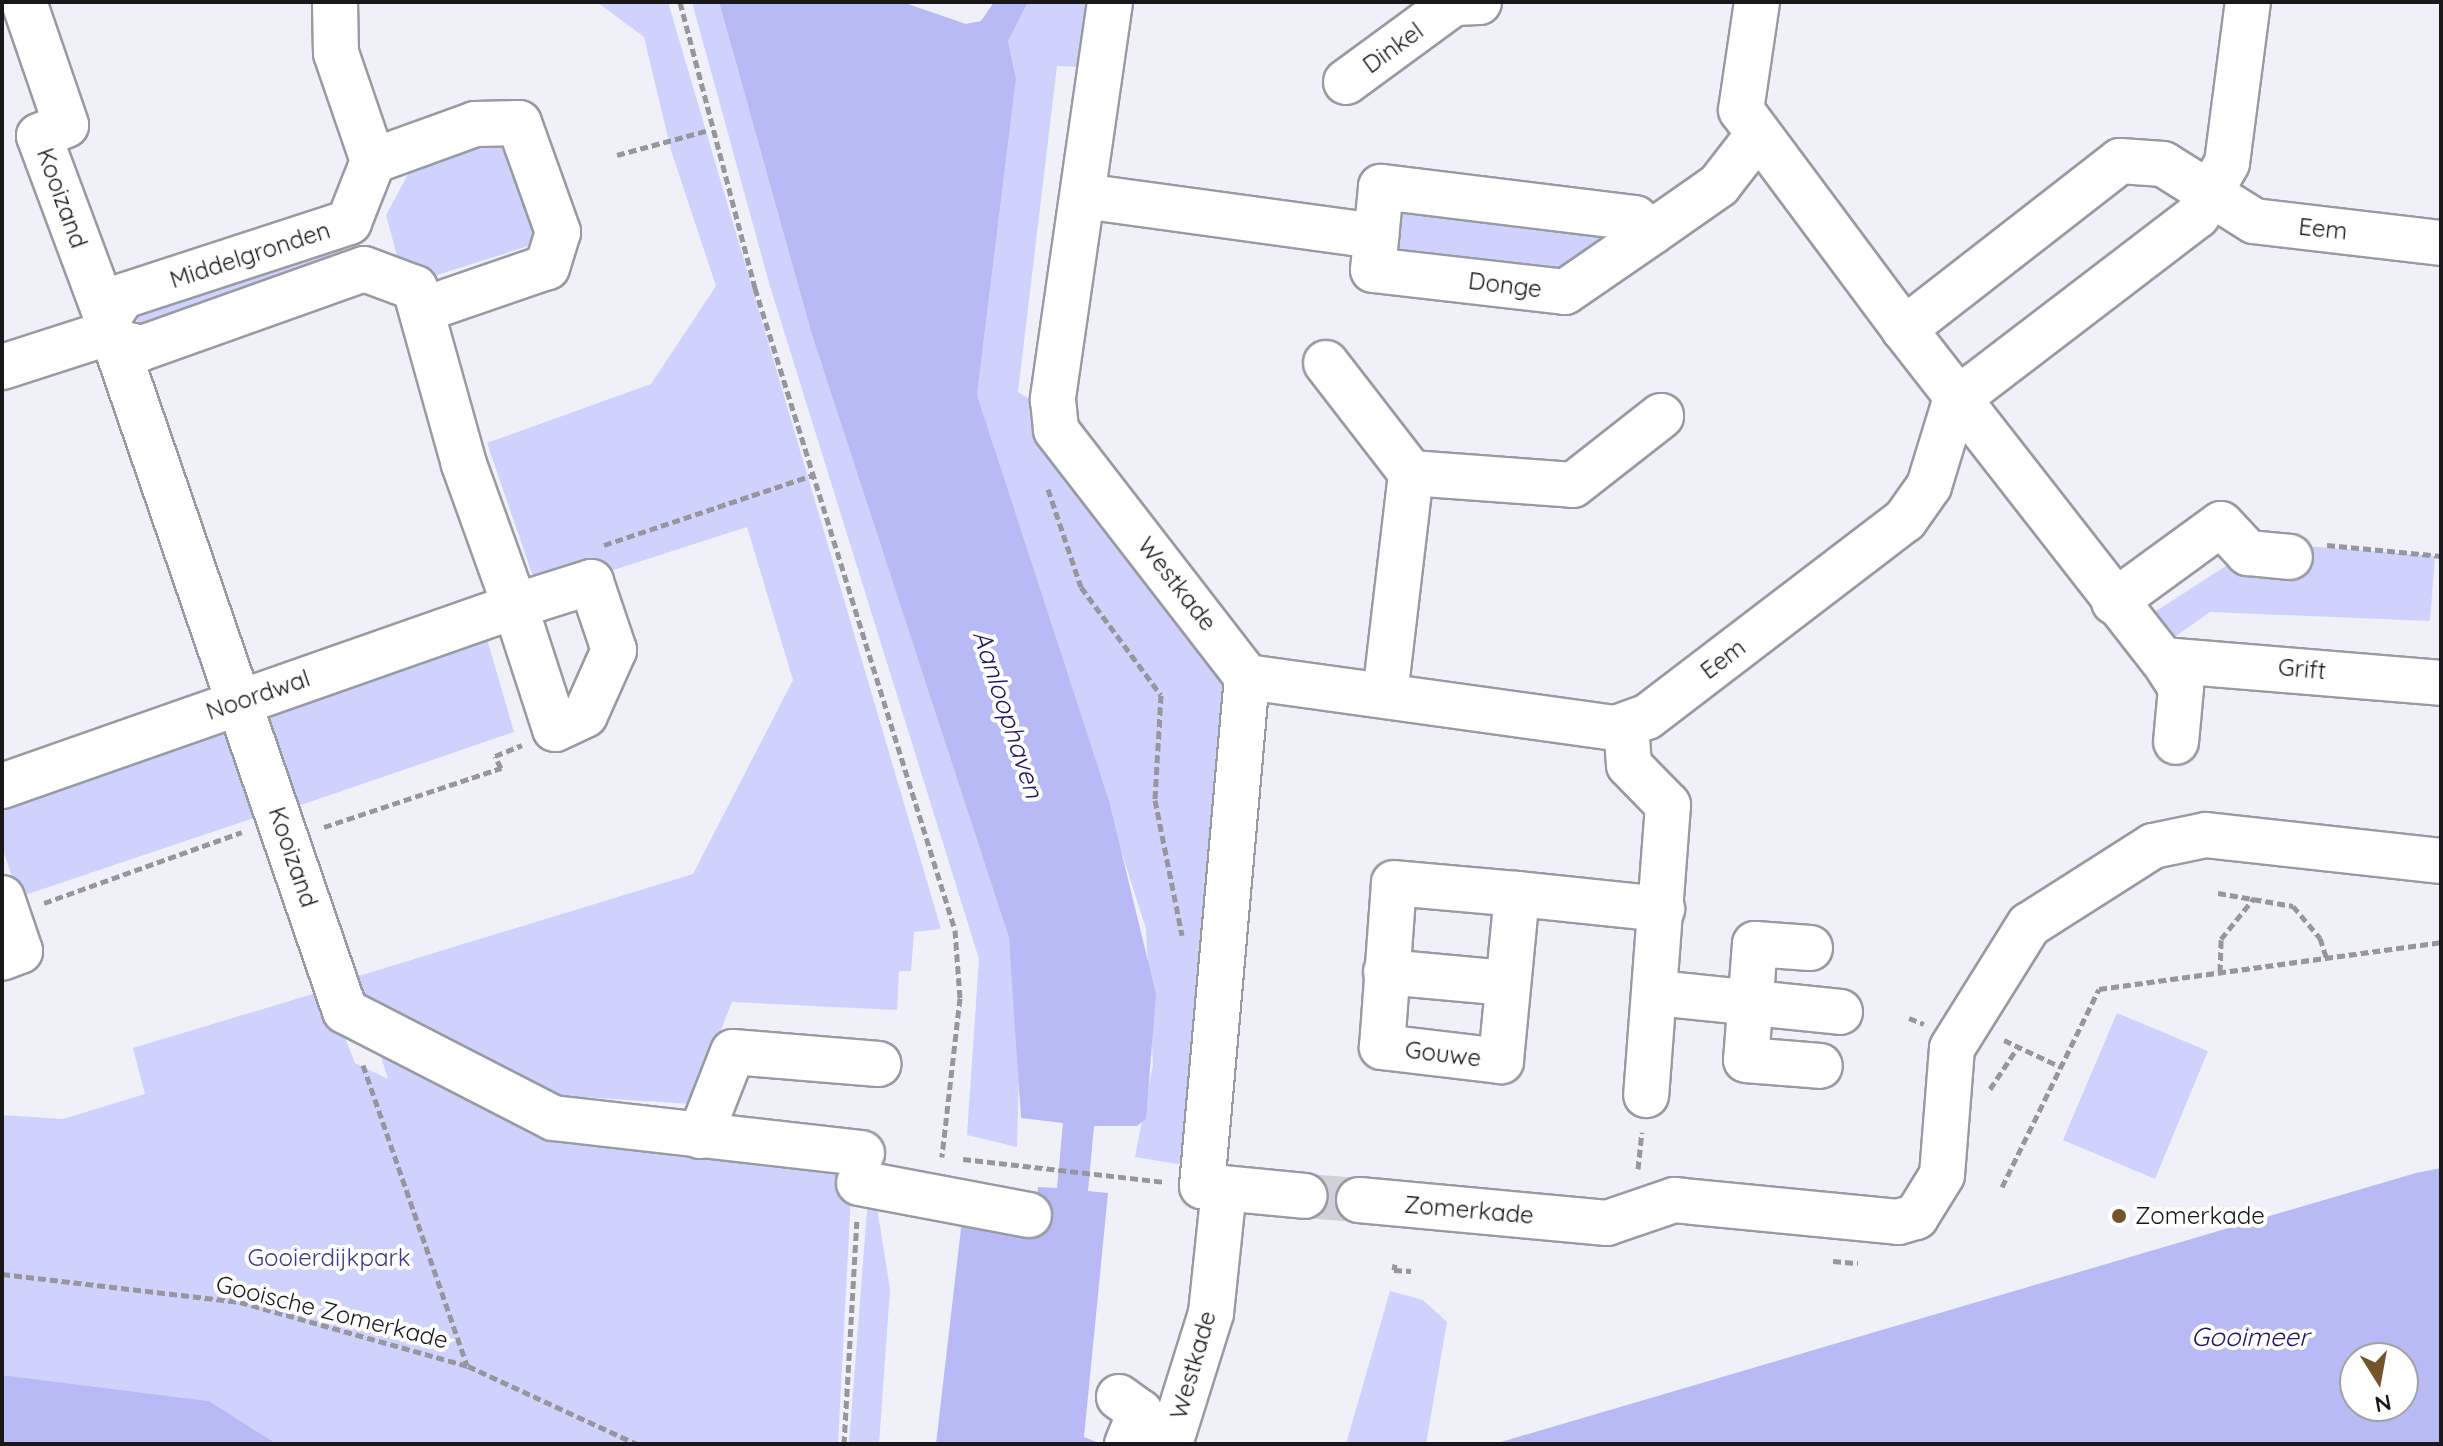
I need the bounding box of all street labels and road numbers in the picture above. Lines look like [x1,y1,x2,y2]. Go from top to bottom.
street label: Dinkel [1357,16,1429,80]
street label: Kooizand [31,144,93,252]
street label: Eem [2297,212,2349,246]
street label: Middelgronden [166,216,334,294]
street label: Donge [1467,266,1543,304]
street label: Westkade [1131,531,1223,637]
street label: Eem [1695,633,1751,685]
street label: Grift [2277,653,2327,685]
street label: Noordwal [202,664,314,726]
street label: Kooizand [262,803,324,911]
street label: Gouwe [1403,1035,1483,1073]
street label: Zomerkade [1403,1190,1535,1230]
street label: Gooische Zomerkade [213,1269,451,1355]
street label: Westkade [1164,1308,1222,1422]

